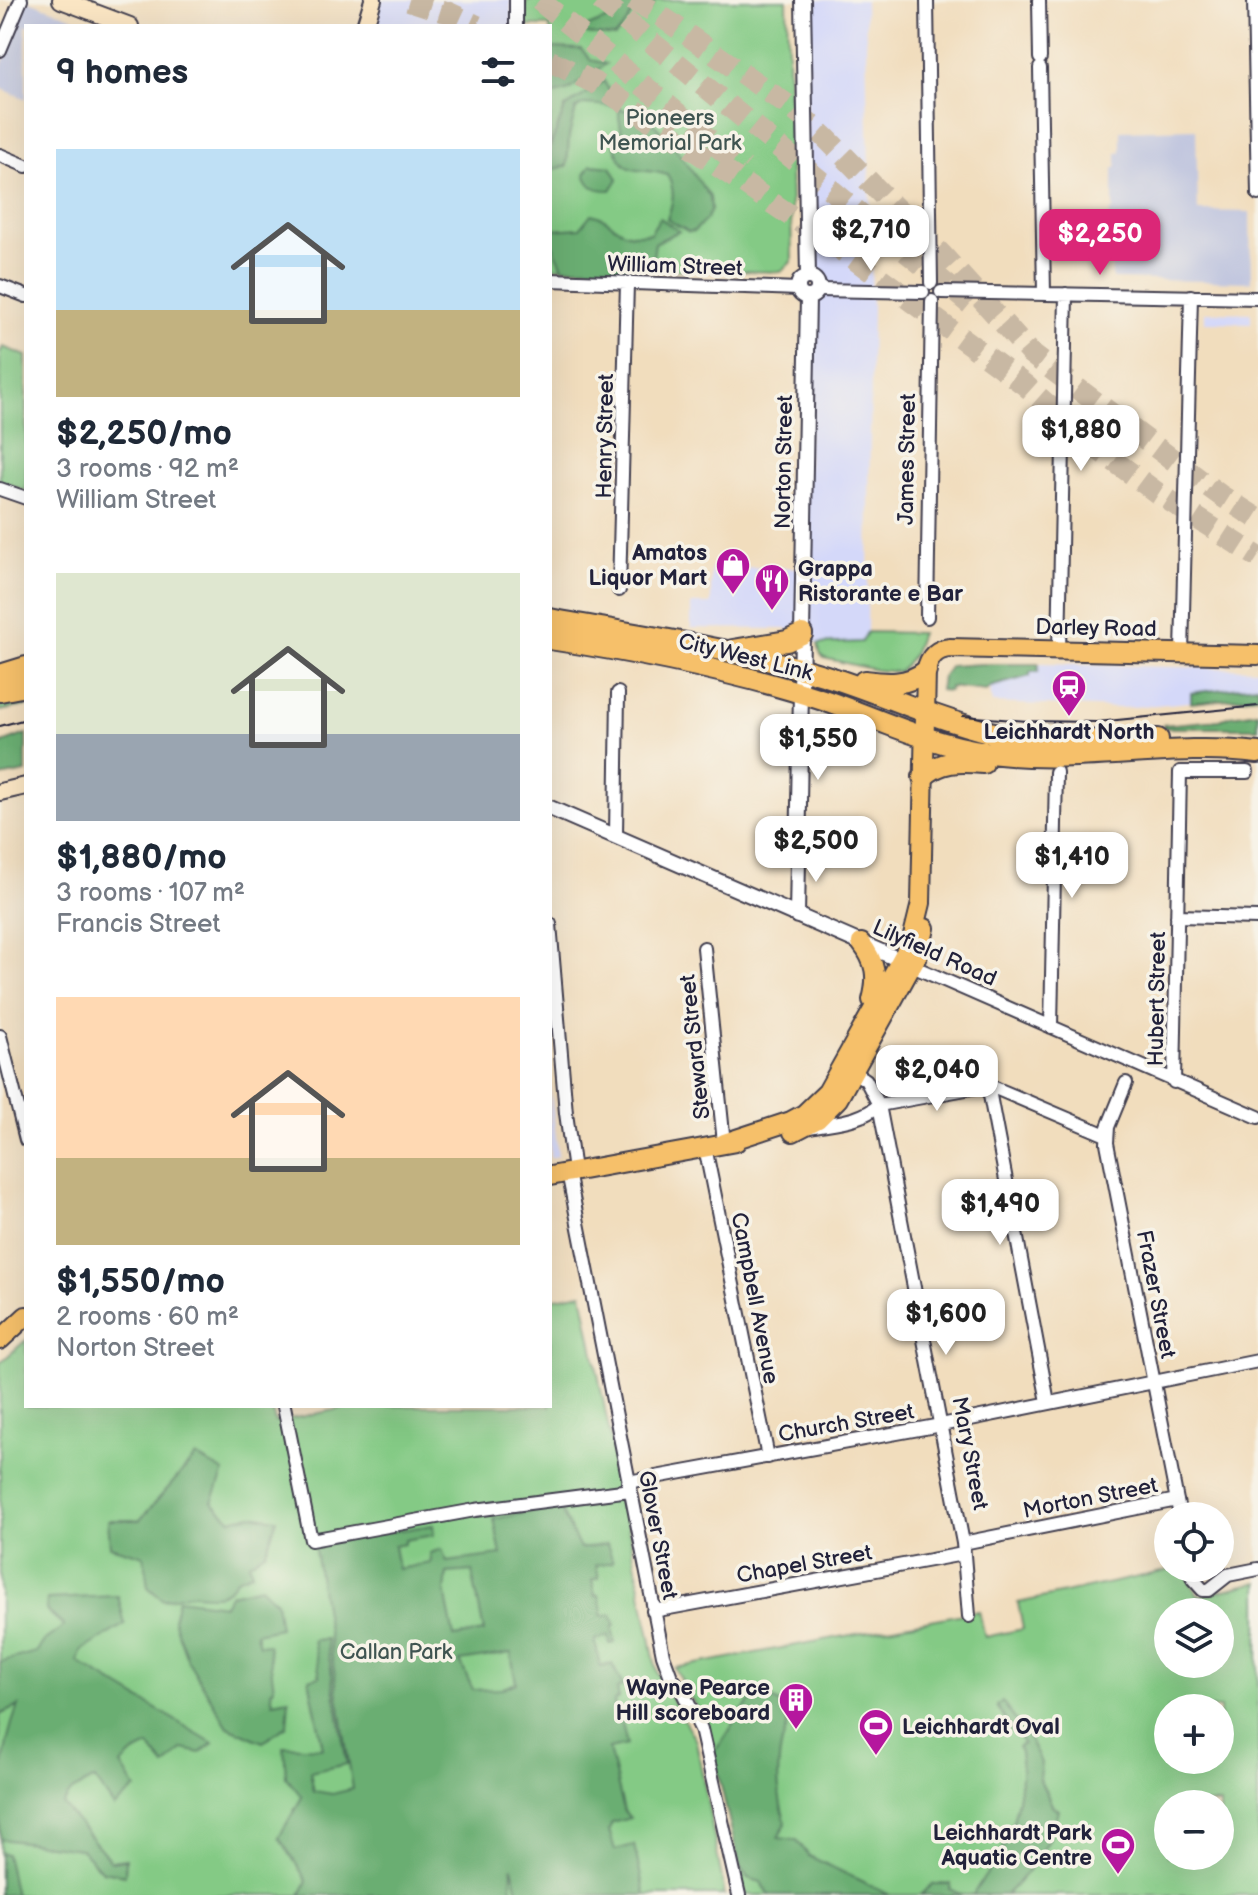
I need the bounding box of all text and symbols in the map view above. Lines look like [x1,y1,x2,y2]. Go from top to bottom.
icon: filters [476,50,520,94]
text: 9 homes [56,52,188,93]
park label: Pioneers Memorial Park [598,105,742,157]
icon: home [216,201,360,345]
pin: $2,710 [806,205,936,273]
pin: $2,250 [1035,209,1165,277]
text: $2,710 [831,215,911,246]
text: $2,250 [1057,219,1143,250]
street label: William Street [607,251,743,282]
street label: Henry Street [591,373,620,499]
street label: James Street [893,393,922,525]
street label: Norton Street [770,394,799,529]
pin: $1,880 [1016,405,1146,473]
text: $2,250/mo [56,413,232,454]
text: $1,880 [1040,415,1122,446]
text: 3 rooms · 92 m² [56,454,239,485]
text: William Street [56,485,216,516]
place label: Amatos Liquor Mart [589,540,708,592]
shop icon: Amatos Liquor Mart [714,546,752,596]
place label: Grappa Ristorante e Bar [798,556,963,608]
restaurant icon: Grappa Ristorante e Bar [753,562,791,612]
street label: Darley Road [1035,614,1157,643]
icon: home [216,625,360,769]
street label: City West Link [676,628,816,687]
station icon: Leichhardt North [1050,668,1088,718]
pin: $1,550 [753,714,883,782]
place label: Leichhardt North [984,719,1155,746]
text: $1,550 [778,724,858,755]
pin: $2,500 [751,816,881,884]
text: $2,500 [773,826,859,857]
pin: $1,410 [1007,832,1137,900]
text: $1,880/mo [56,837,227,878]
text: $1,410 [1034,842,1110,873]
text: 3 rooms · 107 m² [56,878,245,909]
text: Francis Street [56,909,220,940]
street label: Lilyfield Road [868,914,1001,993]
street label: Hubert Street [1143,931,1172,1067]
street label: Steward Street [674,973,717,1121]
pin: $2,040 [872,1045,1002,1113]
icon: home [216,1049,360,1193]
text: $2,040 [894,1055,980,1086]
pin: $1,490 [935,1179,1065,1247]
text: $1,490 [960,1189,1040,1220]
street label: Campbell Avenue [725,1210,784,1386]
street label: Frazer Street [1130,1228,1181,1361]
text: $1,550/mo [56,1261,225,1302]
pin: $1,600 [881,1289,1011,1357]
text: $1,600 [905,1299,987,1330]
text: 2 rooms · 60 m² [56,1302,239,1333]
text: Norton Street [56,1333,215,1364]
street label: Mary Street [945,1394,994,1512]
street label: Church Street [776,1398,916,1449]
street label: Glover Street [632,1468,683,1602]
street label: Morton Street [1021,1472,1160,1525]
map controls [1154,1502,1234,1870]
button: locate [1154,1502,1234,1582]
street label: Chapel Street [735,1539,874,1590]
button: layers [1154,1598,1234,1678]
park label: Callan Park [340,1639,453,1666]
place label: Wayne Pearce Hill scoreboard [616,1675,770,1727]
building icon: Wayne Pearce Hill scoreboard [777,1681,815,1731]
button: + [1154,1694,1234,1774]
sports icon: Leichhardt Oval [857,1707,895,1757]
place label: Leichhardt Oval [902,1714,1060,1741]
button: − [1154,1790,1234,1870]
place label: Leichhardt Park Aquatic Centre [933,1820,1092,1872]
sports icon: Leichhardt Park Aquatic Centre [1099,1826,1137,1876]

